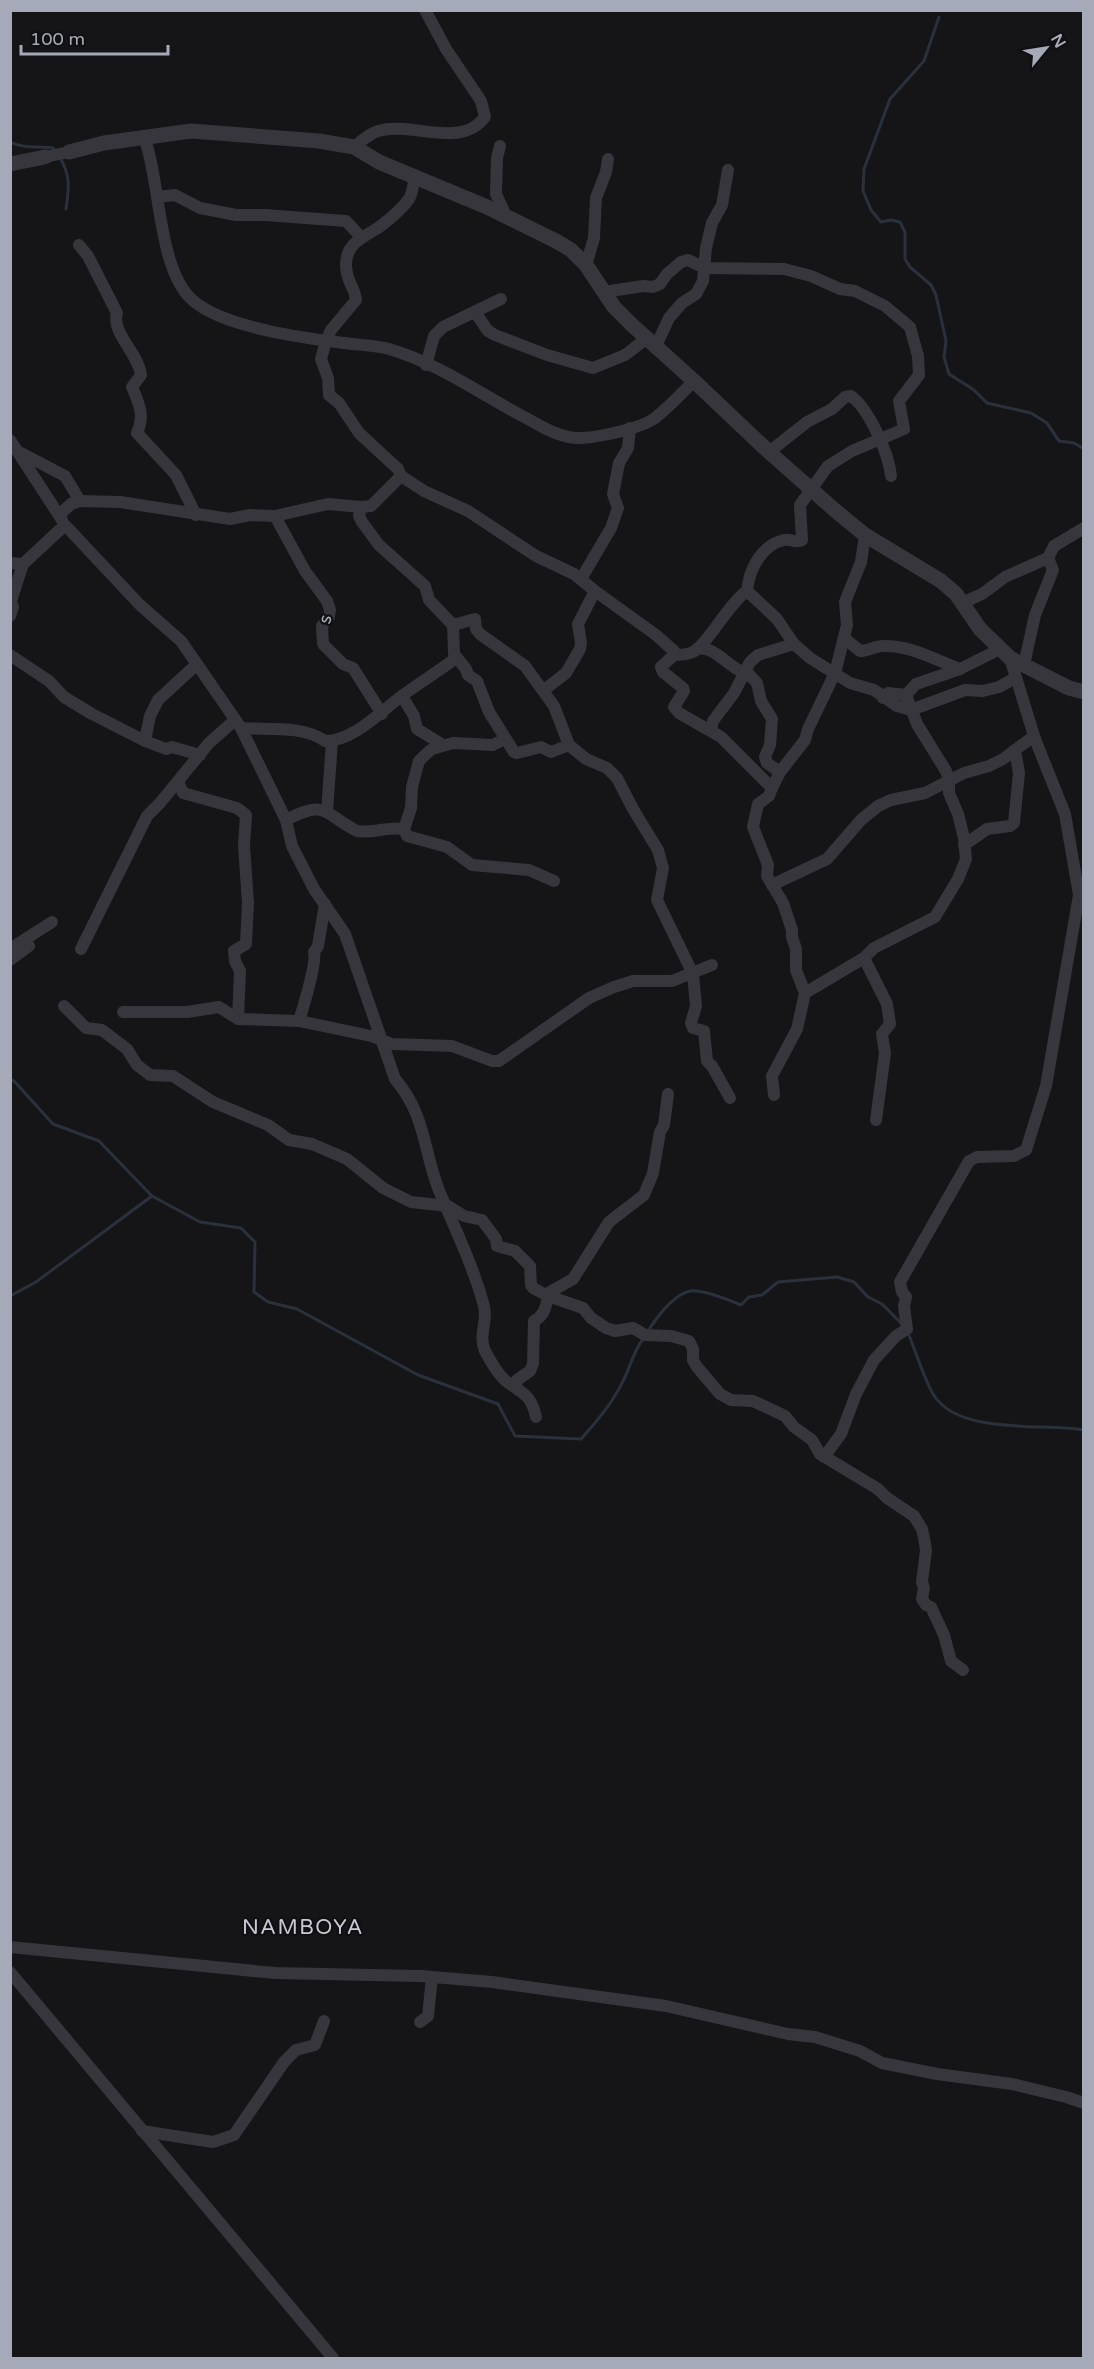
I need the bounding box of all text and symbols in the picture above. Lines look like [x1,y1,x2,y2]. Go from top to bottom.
scale bar [21,18,168,56]
north arrow [1016,18,1076,78]
text: 100 m [30,28,85,50]
text: N [1046,30,1070,52]
street label: s [313,612,337,626]
district label: NAMBOYA [242,1915,364,1940]

